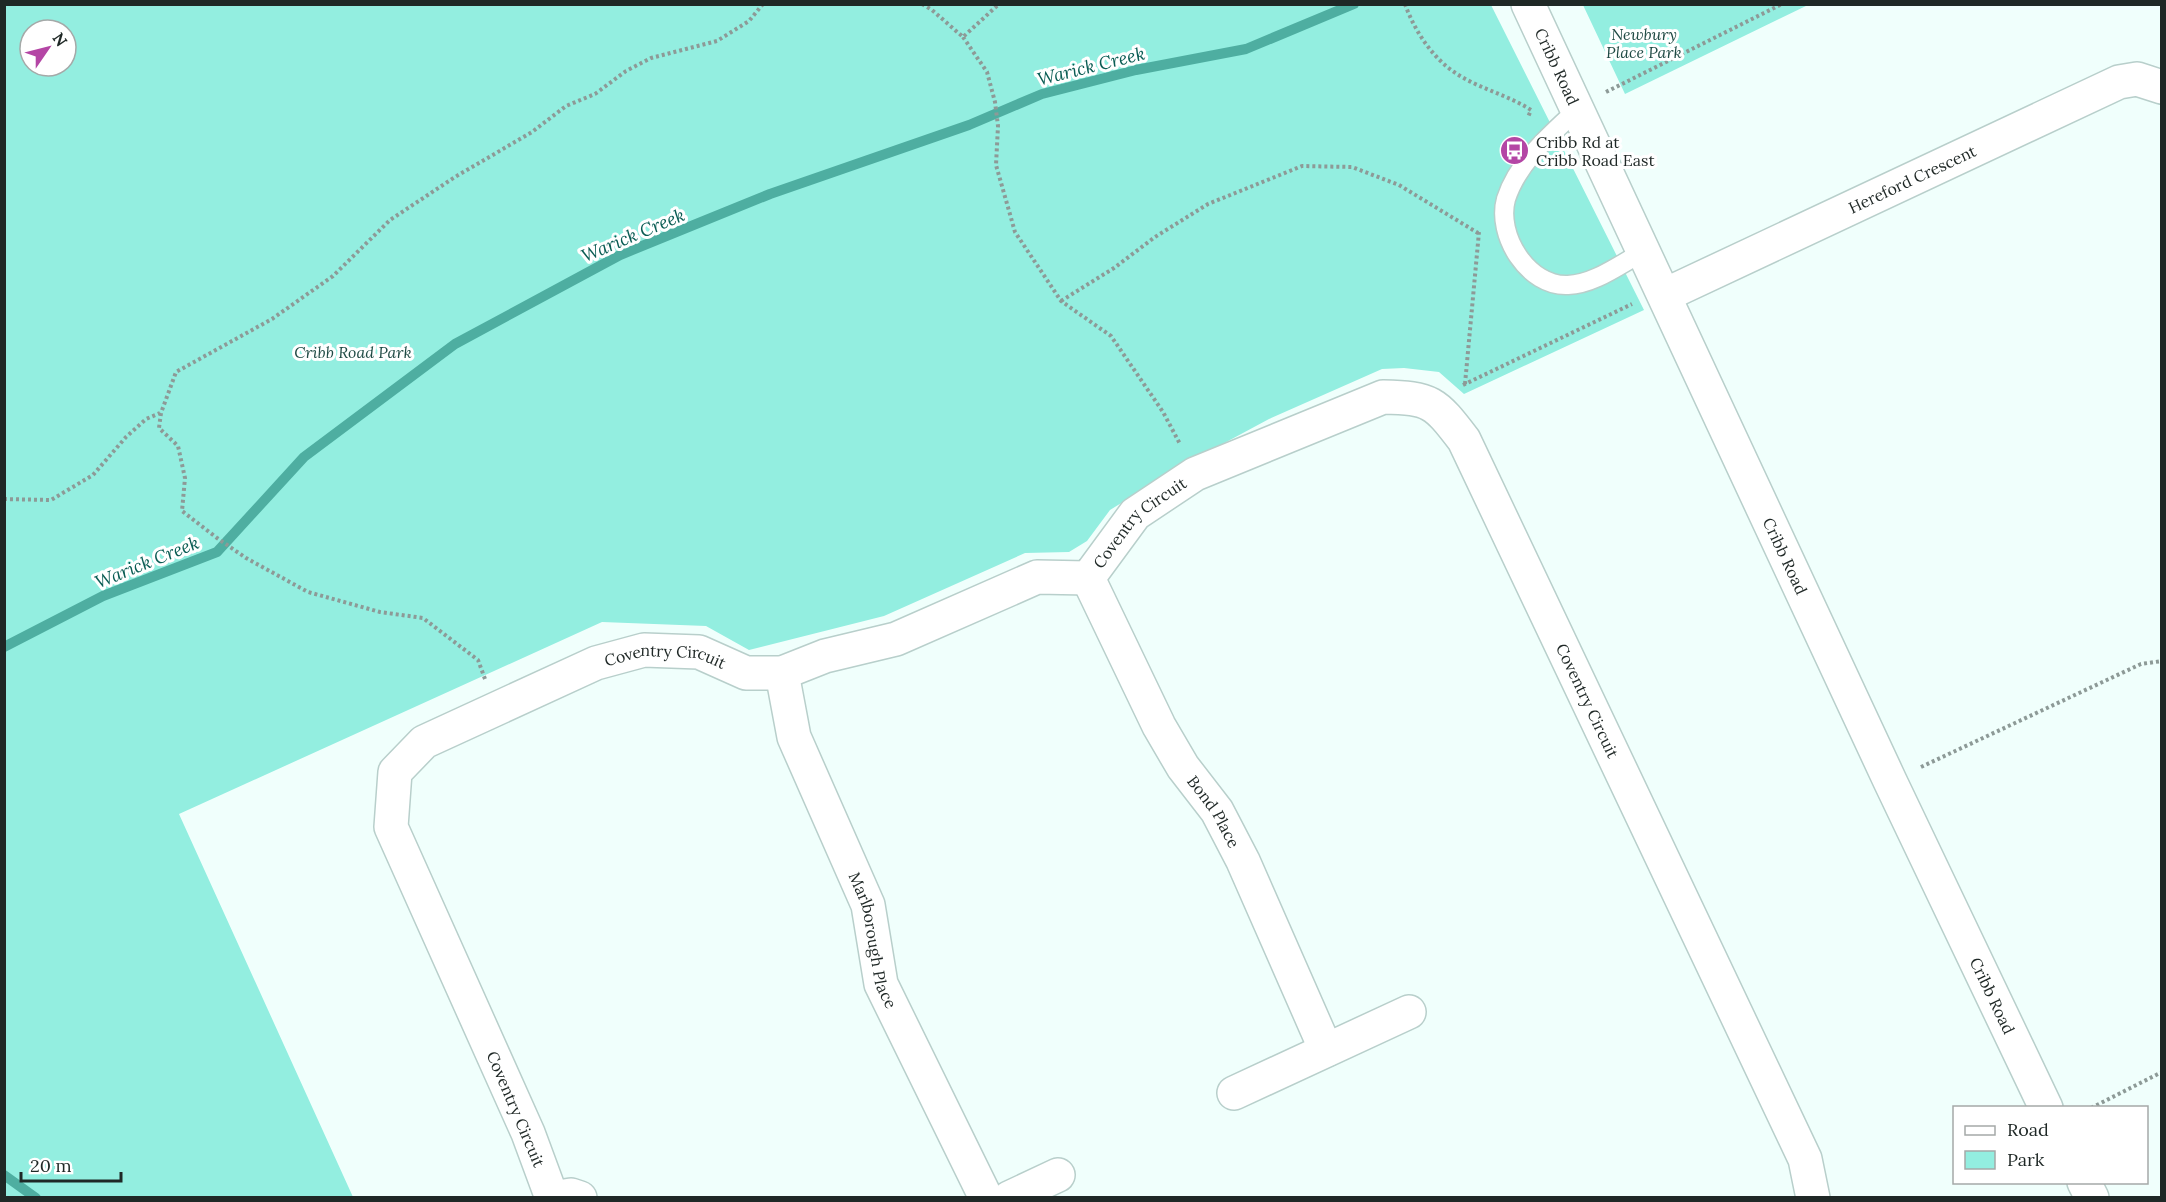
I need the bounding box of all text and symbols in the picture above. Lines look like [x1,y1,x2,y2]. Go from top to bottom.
north arrow [18,18,78,78]
park label: Newbury Place Park [1606,24,1682,62]
street label: Cribb Road [1531,25,1584,109]
text: N [49,29,72,50]
water label: Warick Creek [1035,42,1147,90]
place label: Cribb Rd at Cribb Road East [1536,132,1655,170]
bus stop icon: Cribb Rd at Cribb Road East [1499,135,1531,167]
street label: Hereford Crescent [1845,140,1980,218]
water label: Warick Creek [578,203,688,267]
park label: Cribb Road Park [294,342,412,362]
street label: Coventry Circuit [1089,472,1191,572]
street label: Cribb Road [1759,514,1812,598]
water label: Warick Creek [92,531,202,593]
street label: Coventry Circuit [602,640,730,673]
street label: Coventry Circuit [1552,640,1624,762]
street label: Bond Place [1183,771,1244,851]
street label: Marlborough Place [845,869,901,1012]
street label: Cribb Road [1966,954,2019,1038]
street label: Coventry Circuit [483,1048,550,1171]
legend [1953,1106,2148,1184]
text: Road [2007,1118,2049,1141]
scale bar [21,1145,122,1183]
text: Park [2007,1148,2045,1171]
text: 20 m [30,1154,72,1177]

